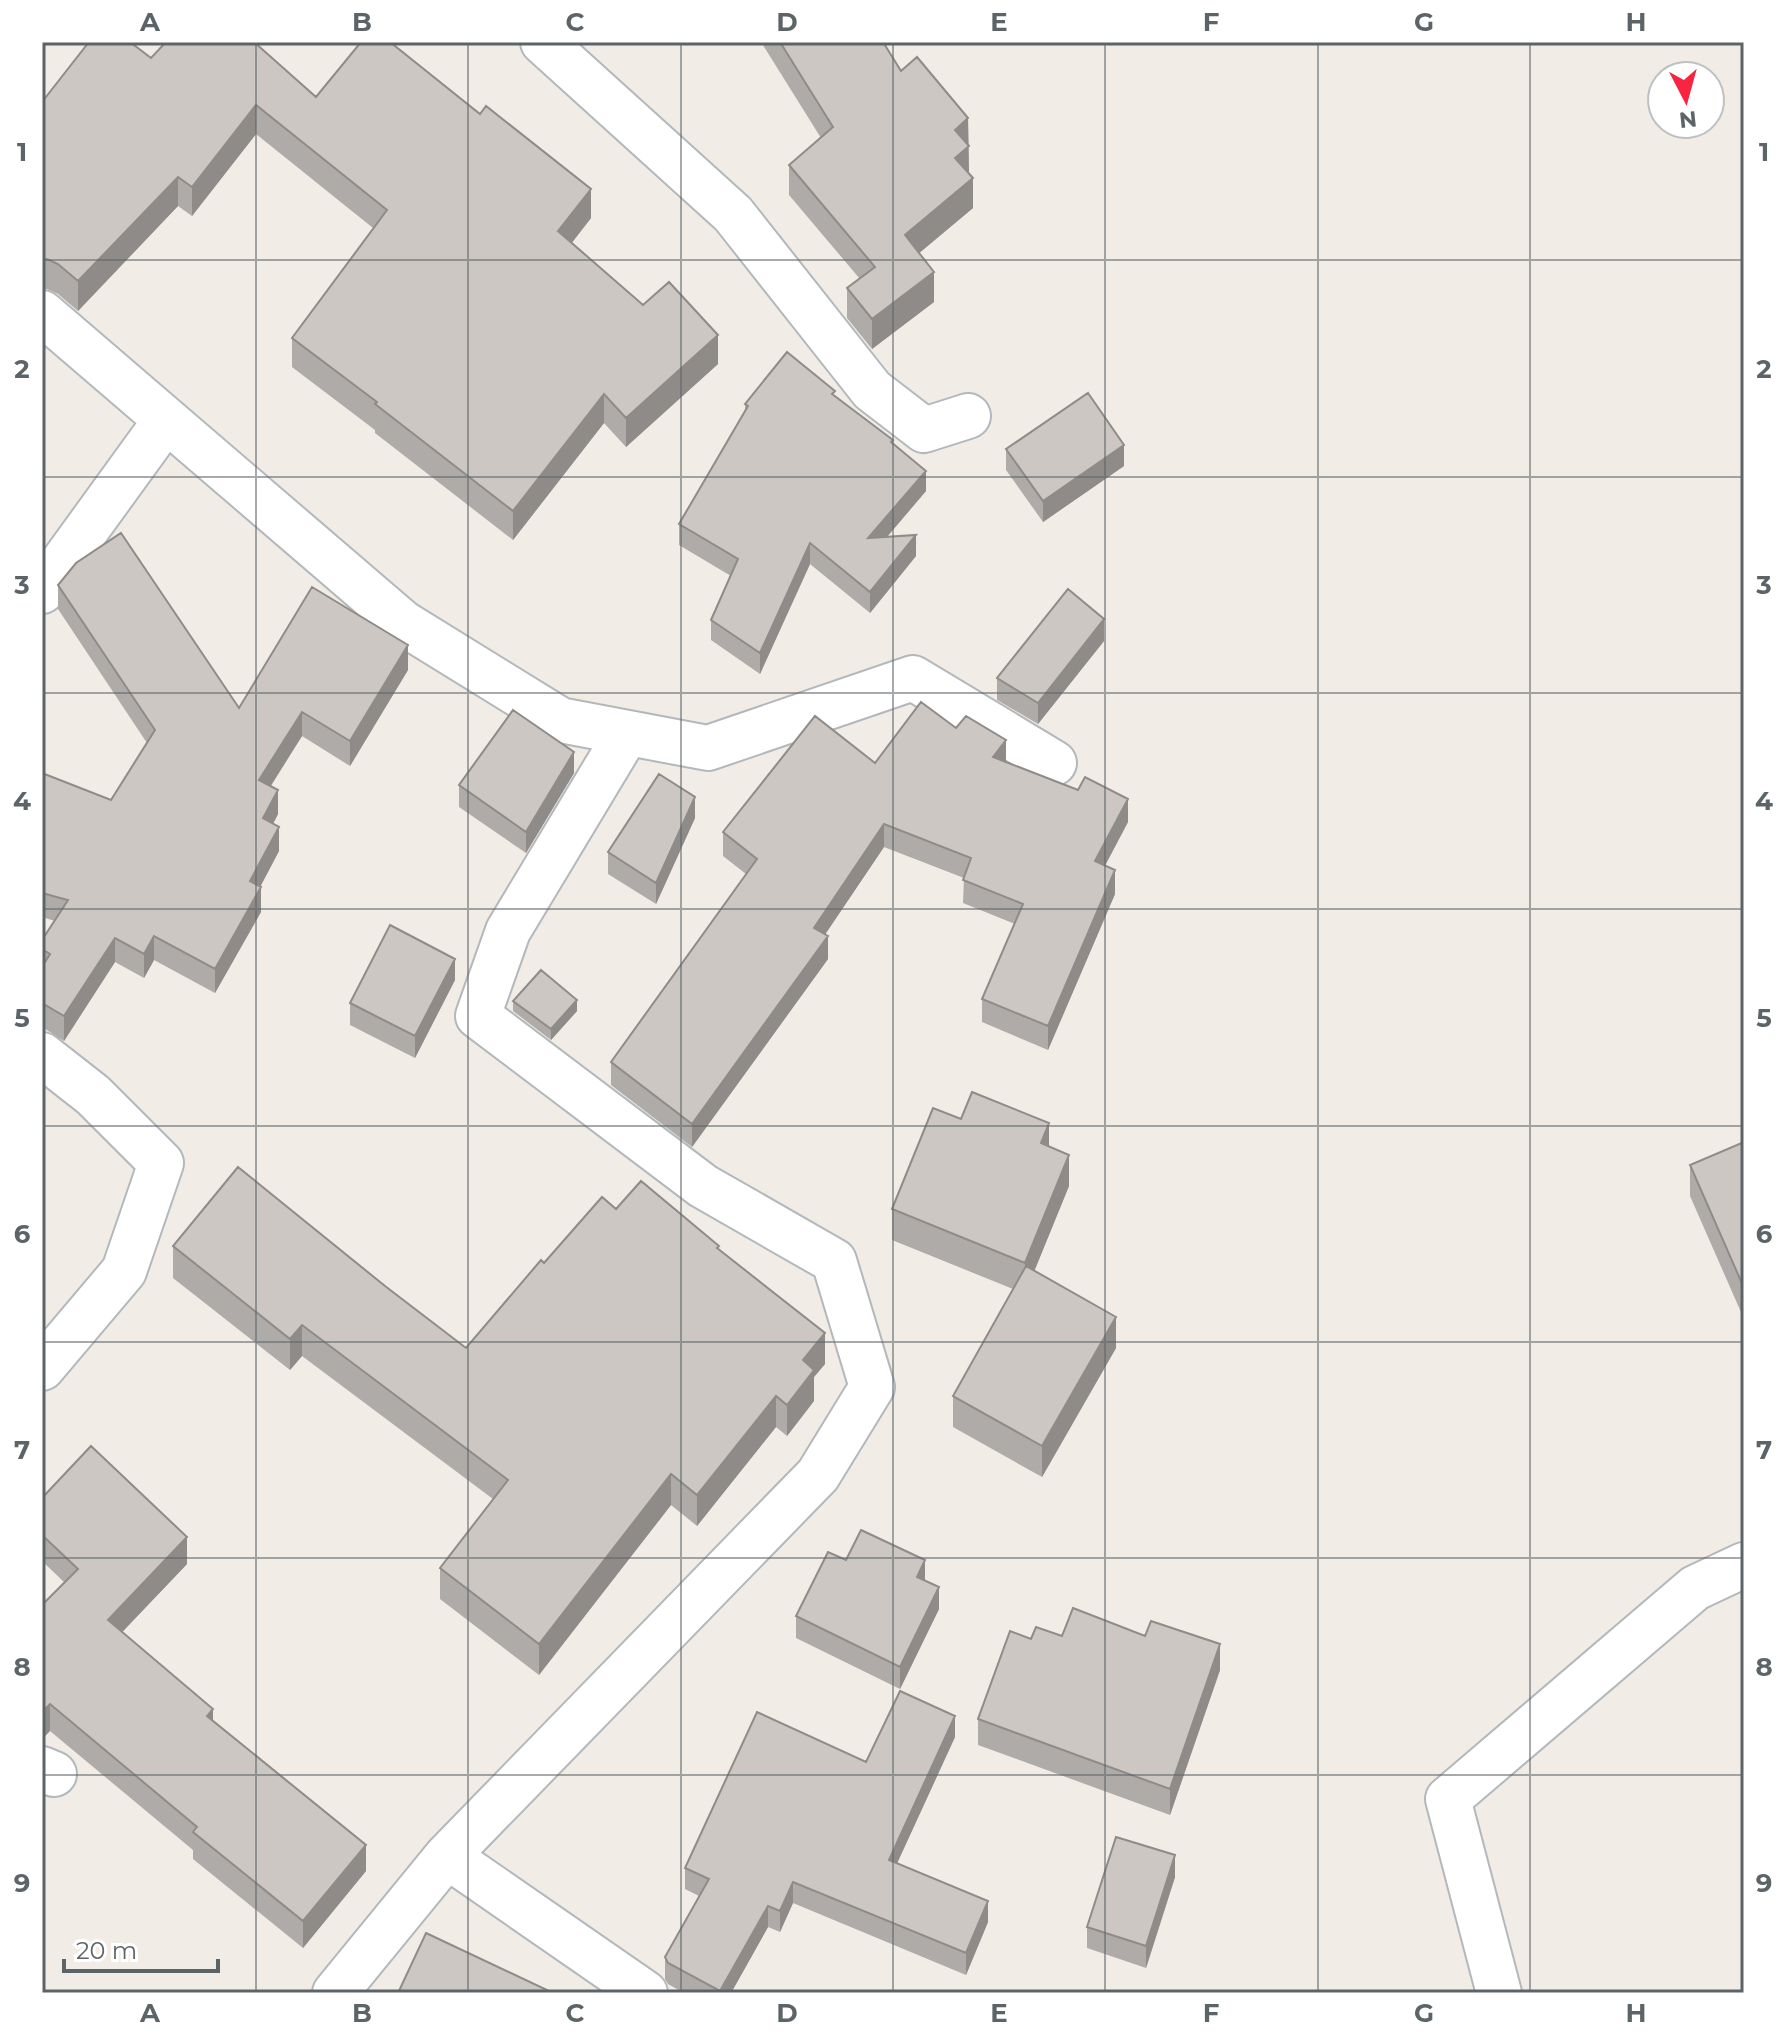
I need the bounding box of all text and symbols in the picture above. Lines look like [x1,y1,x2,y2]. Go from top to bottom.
text: A [139,6,161,38]
text: B [352,6,372,38]
text: C [566,6,585,38]
text: D [776,6,798,38]
text: E [990,6,1008,38]
text: F [1203,6,1219,38]
text: G [1414,6,1434,38]
text: H [1625,6,1647,38]
north arrow [1646,60,1726,140]
text: N [1678,105,1698,134]
text: 1 [17,136,27,168]
text: 1 [1759,136,1769,168]
text: 2 [14,353,30,385]
text: 2 [1756,353,1772,385]
text: 3 [13,569,30,601]
text: 3 [1755,569,1772,601]
text: 4 [13,785,31,817]
text: 4 [1755,785,1773,817]
text: 5 [14,1002,30,1034]
text: 5 [1756,1002,1772,1034]
text: 6 [14,1218,31,1250]
text: 6 [1756,1218,1773,1250]
text: 7 [14,1434,30,1466]
text: 7 [1756,1434,1772,1466]
text: 8 [13,1651,31,1683]
text: 8 [1755,1651,1773,1683]
text: 9 [14,1867,30,1899]
text: 9 [1756,1867,1772,1899]
scale bar [64,1923,218,1973]
text: 20 m [76,1936,137,1965]
text: A [139,1997,161,2029]
text: B [352,1997,372,2029]
text: C [566,1997,585,2029]
text: D [776,1997,798,2029]
text: E [990,1997,1008,2029]
text: F [1203,1997,1219,2029]
text: G [1414,1997,1434,2029]
text: H [1625,1997,1647,2029]

